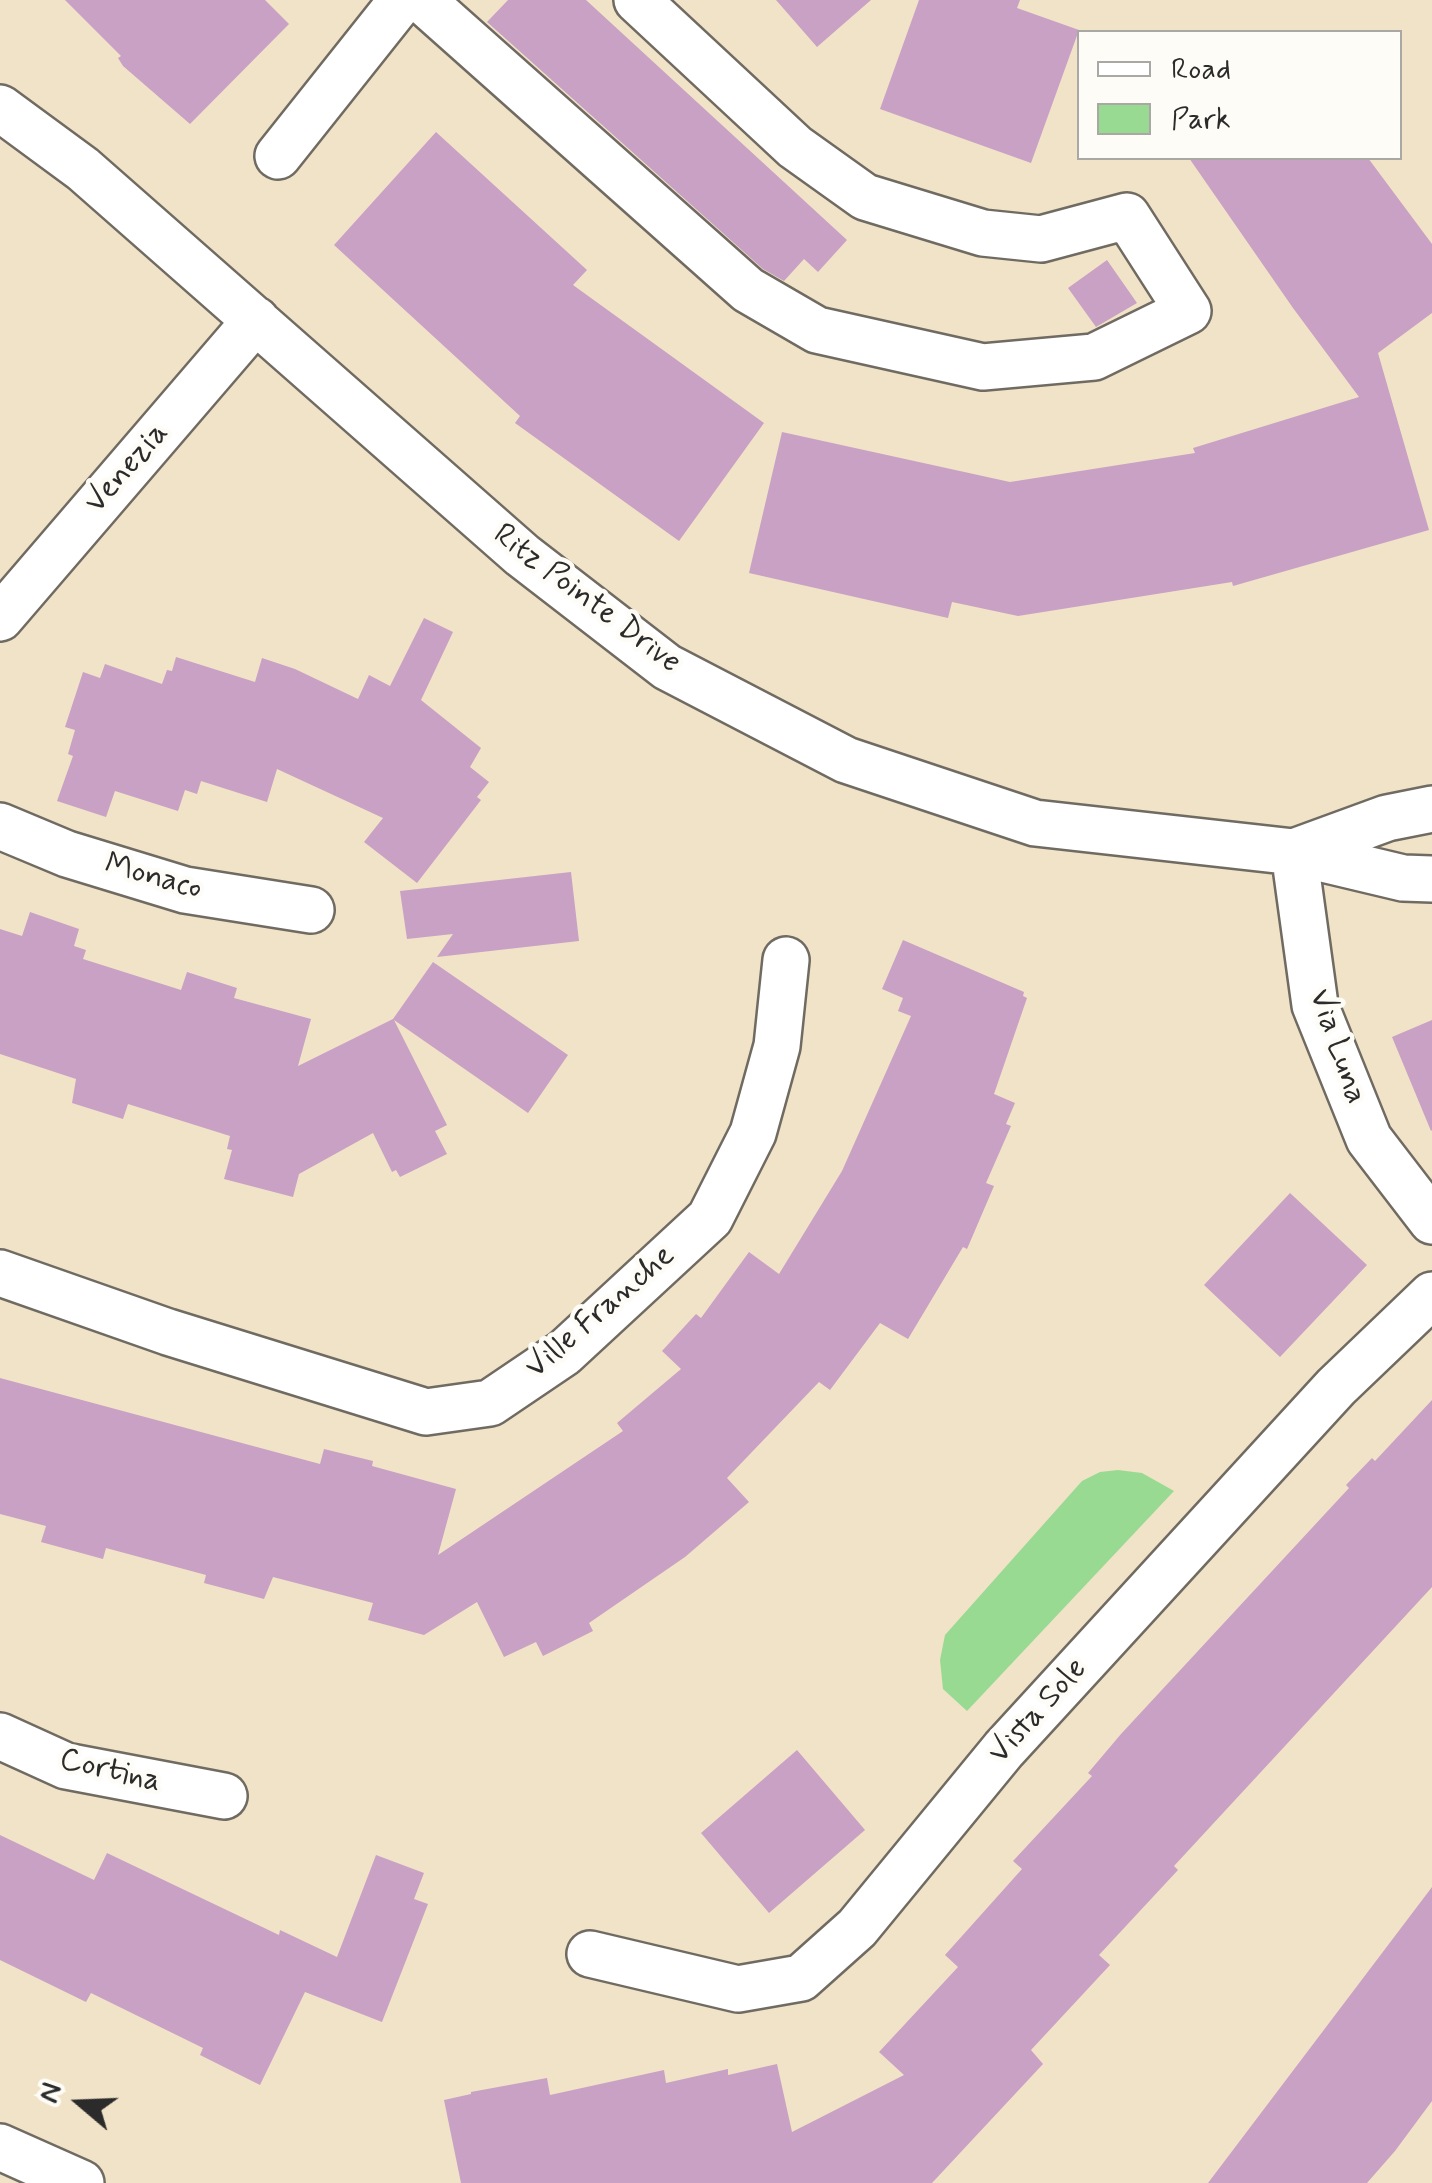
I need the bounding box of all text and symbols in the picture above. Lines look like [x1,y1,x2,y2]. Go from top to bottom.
legend [1077,30,1402,160]
text: Road [1171,50,1231,89]
text: Park [1171,100,1231,139]
street label: Venezia [78,416,178,522]
street label: Ritz Pointe Drive [484,517,688,683]
street label: Monaco [100,847,206,909]
street label: Via Luna [1299,985,1373,1109]
street label: Ville Franche [519,1238,683,1388]
street label: Vista Sole [982,1651,1096,1773]
street label: Cortina [56,1742,164,1802]
north arrow [30,2053,130,2153]
text: N [31,2078,72,2108]

